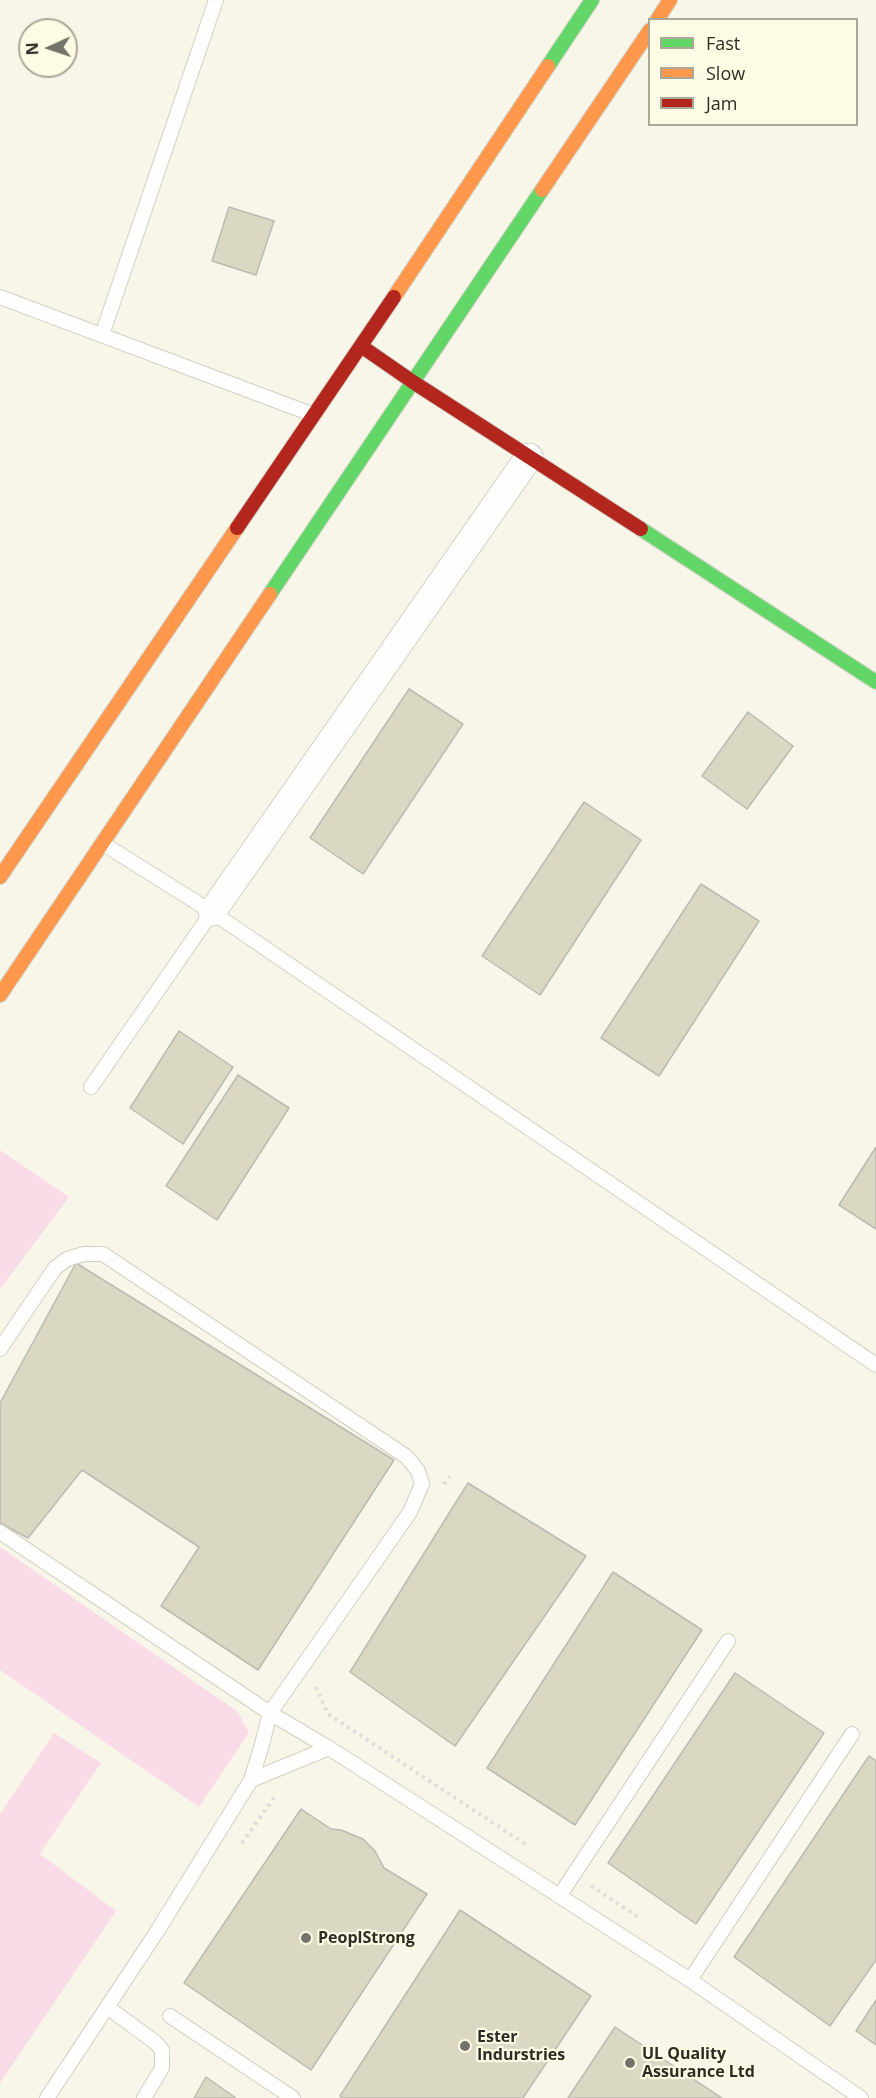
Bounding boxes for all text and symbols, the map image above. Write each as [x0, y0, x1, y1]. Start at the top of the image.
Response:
north arrow [18, 18, 78, 78]
legend [648, 18, 858, 126]
text: Fast [706, 31, 740, 55]
text: N [21, 42, 43, 56]
text: Slow [706, 61, 745, 85]
text: Jam [706, 91, 738, 115]
place label: PeoplStrong [318, 1928, 415, 1948]
marker: PeoplStrong [299, 1931, 313, 1945]
place label: Ester Indurstries [477, 2027, 565, 2065]
marker: Ester Indurstries [458, 2039, 472, 2053]
place label: UL Quality Assurance Ltd [642, 2044, 755, 2082]
marker: UL Quality Assurance Ltd [623, 2056, 637, 2070]

